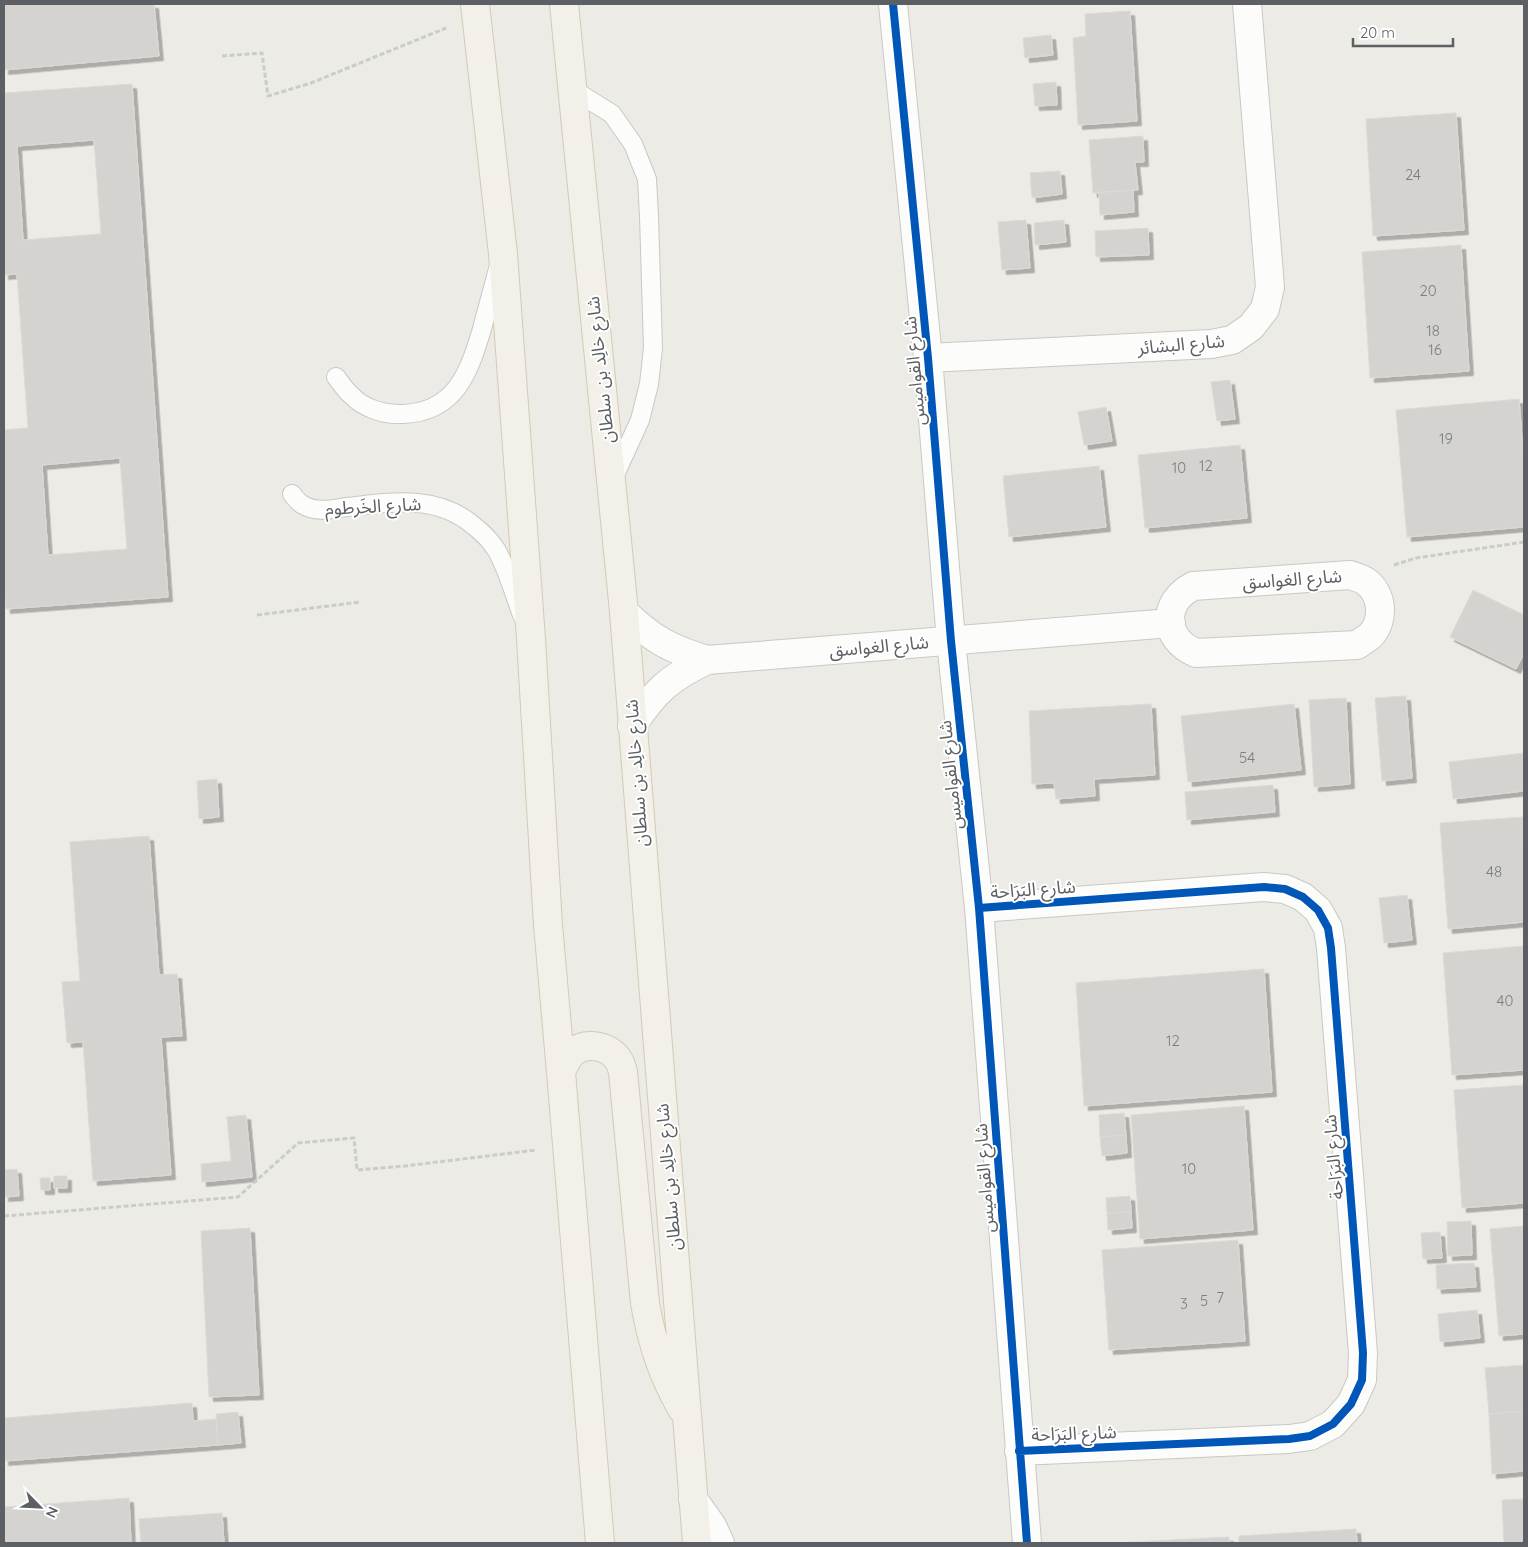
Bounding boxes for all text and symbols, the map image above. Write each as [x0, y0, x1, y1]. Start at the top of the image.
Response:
scale bar [1353, 15, 1453, 47]
text: 20 m [1360, 23, 1395, 42]
house number: 24 [1405, 165, 1421, 184]
house number: 20 [1419, 281, 1437, 300]
street label: شارع خالِد بن سلطان [581, 295, 622, 445]
street label: شارع القواميس [898, 315, 933, 427]
house number: 18 [1426, 321, 1440, 340]
street label: شارع البشائر [1135, 329, 1226, 362]
house number: 16 [1428, 340, 1442, 359]
house number: 19 [1439, 429, 1453, 448]
house number: 12 [1199, 456, 1213, 475]
house number: 10 [1172, 458, 1186, 477]
street label: شارع الخَرطوم [324, 492, 422, 523]
street label: شارع الغواسق [1241, 564, 1343, 597]
street label: شارع الغواسق [828, 630, 930, 665]
street label: شارع خالِد بن سلطان [619, 698, 656, 848]
street label: شارع القواميس [933, 719, 970, 831]
house number: 54 [1239, 748, 1255, 767]
house number: 48 [1486, 862, 1502, 881]
street label: شارع البَرَاحة [990, 875, 1077, 906]
house number: 40 [1497, 991, 1513, 1010]
house number: 12 [1166, 1031, 1180, 1050]
street label: شارع خالِد بن سلطان [650, 1102, 689, 1252]
street label: شارع البَرَاحة [1318, 1113, 1351, 1201]
street label: شارع القواميس [969, 1122, 1002, 1233]
house number: 10 [1182, 1159, 1196, 1178]
house number: 7 [1216, 1288, 1224, 1307]
house number: 5 [1200, 1291, 1208, 1310]
house number: 3 [1180, 1294, 1188, 1313]
street label: شارع البَرَاحة [1031, 1420, 1117, 1449]
north arrow [15, 1482, 65, 1532]
text: N [42, 1504, 62, 1521]

